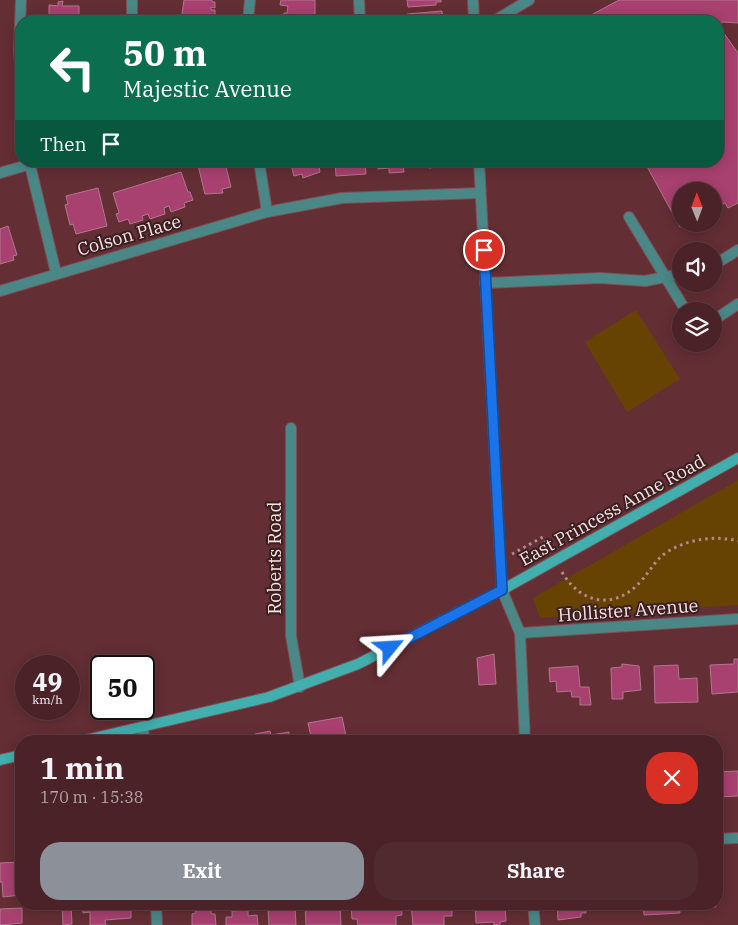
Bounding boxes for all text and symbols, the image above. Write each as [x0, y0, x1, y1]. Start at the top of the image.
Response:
text: 50 m [123, 30, 207, 76]
icon: left [40, 35, 105, 100]
text: Majestic Avenue [123, 74, 292, 103]
icon: arrive [97, 130, 125, 158]
text: Then [40, 132, 87, 156]
north arrow [672, 182, 722, 232]
map controls [672, 182, 722, 352]
street label: Colson Place [74, 209, 184, 261]
pin [463, 229, 505, 271]
icon: arrive [470, 236, 498, 264]
button: sound [672, 242, 722, 292]
button: layers [672, 302, 722, 352]
street label: East Princess Anne Road [515, 449, 709, 571]
street label: Roberts Road [263, 501, 286, 614]
street label: Hollister Avenue [557, 594, 699, 626]
position arrow [363, 621, 415, 673]
speed limit sign: 50 [90, 655, 155, 720]
text: 49 [32, 665, 63, 698]
text: km/h [32, 692, 63, 707]
text: 1 min [40, 748, 124, 787]
button: close [646, 752, 698, 804]
text: 170 m · 15:38 [40, 787, 143, 807]
button: Exit [40, 842, 364, 900]
button: Share [374, 842, 698, 900]

